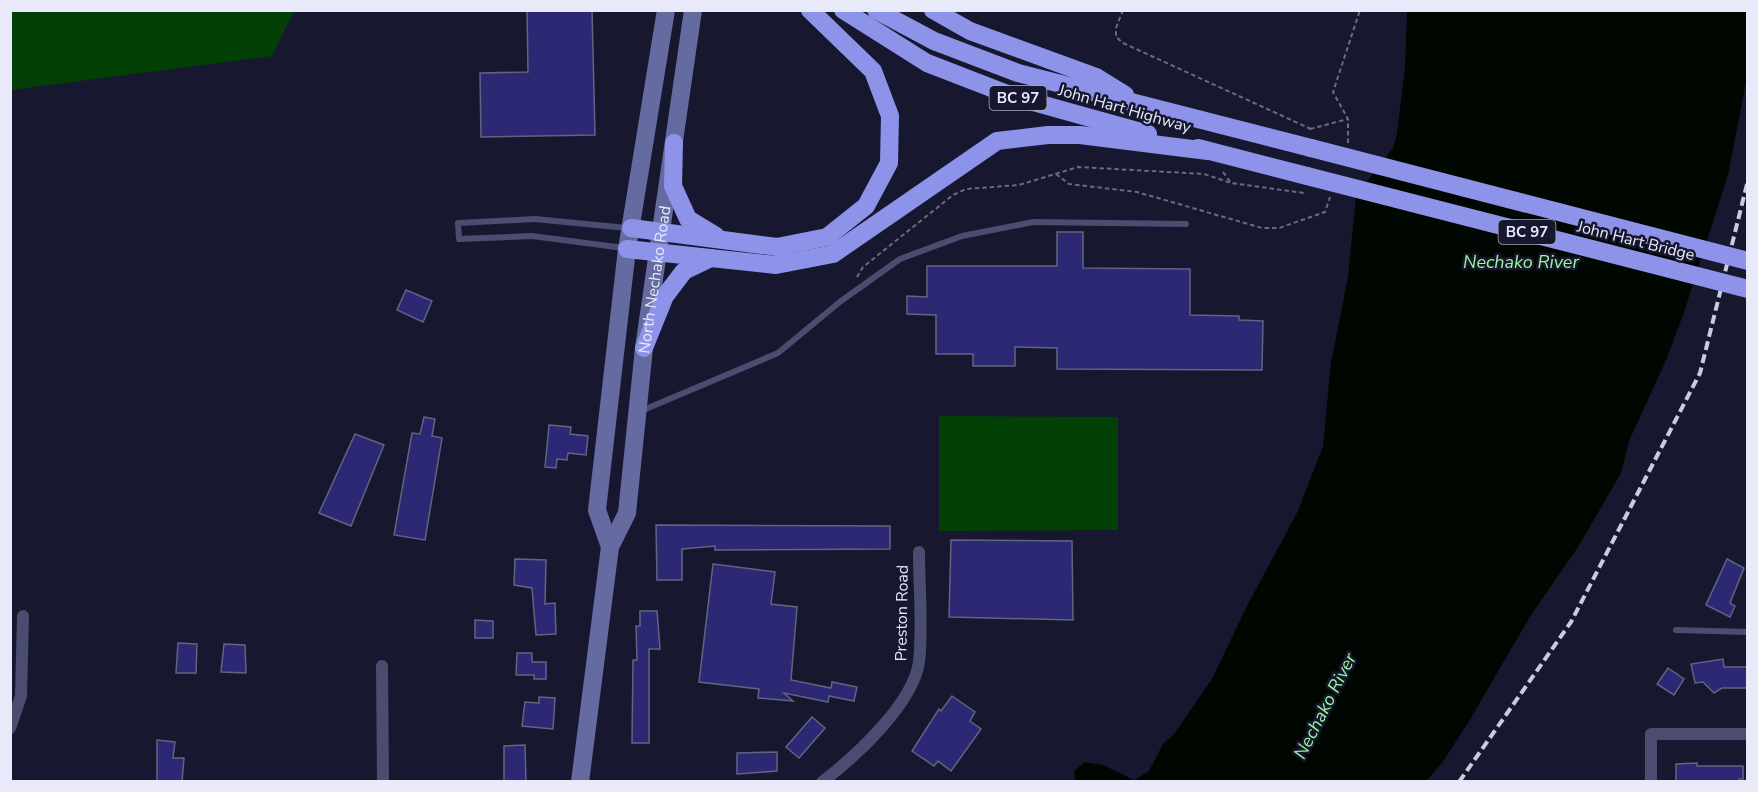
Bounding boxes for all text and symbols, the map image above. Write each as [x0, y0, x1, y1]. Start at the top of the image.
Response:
street label: John Hart Highway [1055, 79, 1194, 139]
road number: BC 97 [990, 86, 1046, 110]
street label: North Nechako Road [633, 204, 677, 355]
street label: John Hart Bridge [1574, 215, 1697, 266]
road number: BC 97 [1498, 220, 1556, 244]
water label: Nechako River [1463, 250, 1579, 274]
street label: Preston Road [890, 565, 914, 661]
water label: Nechako River [1288, 648, 1362, 763]

